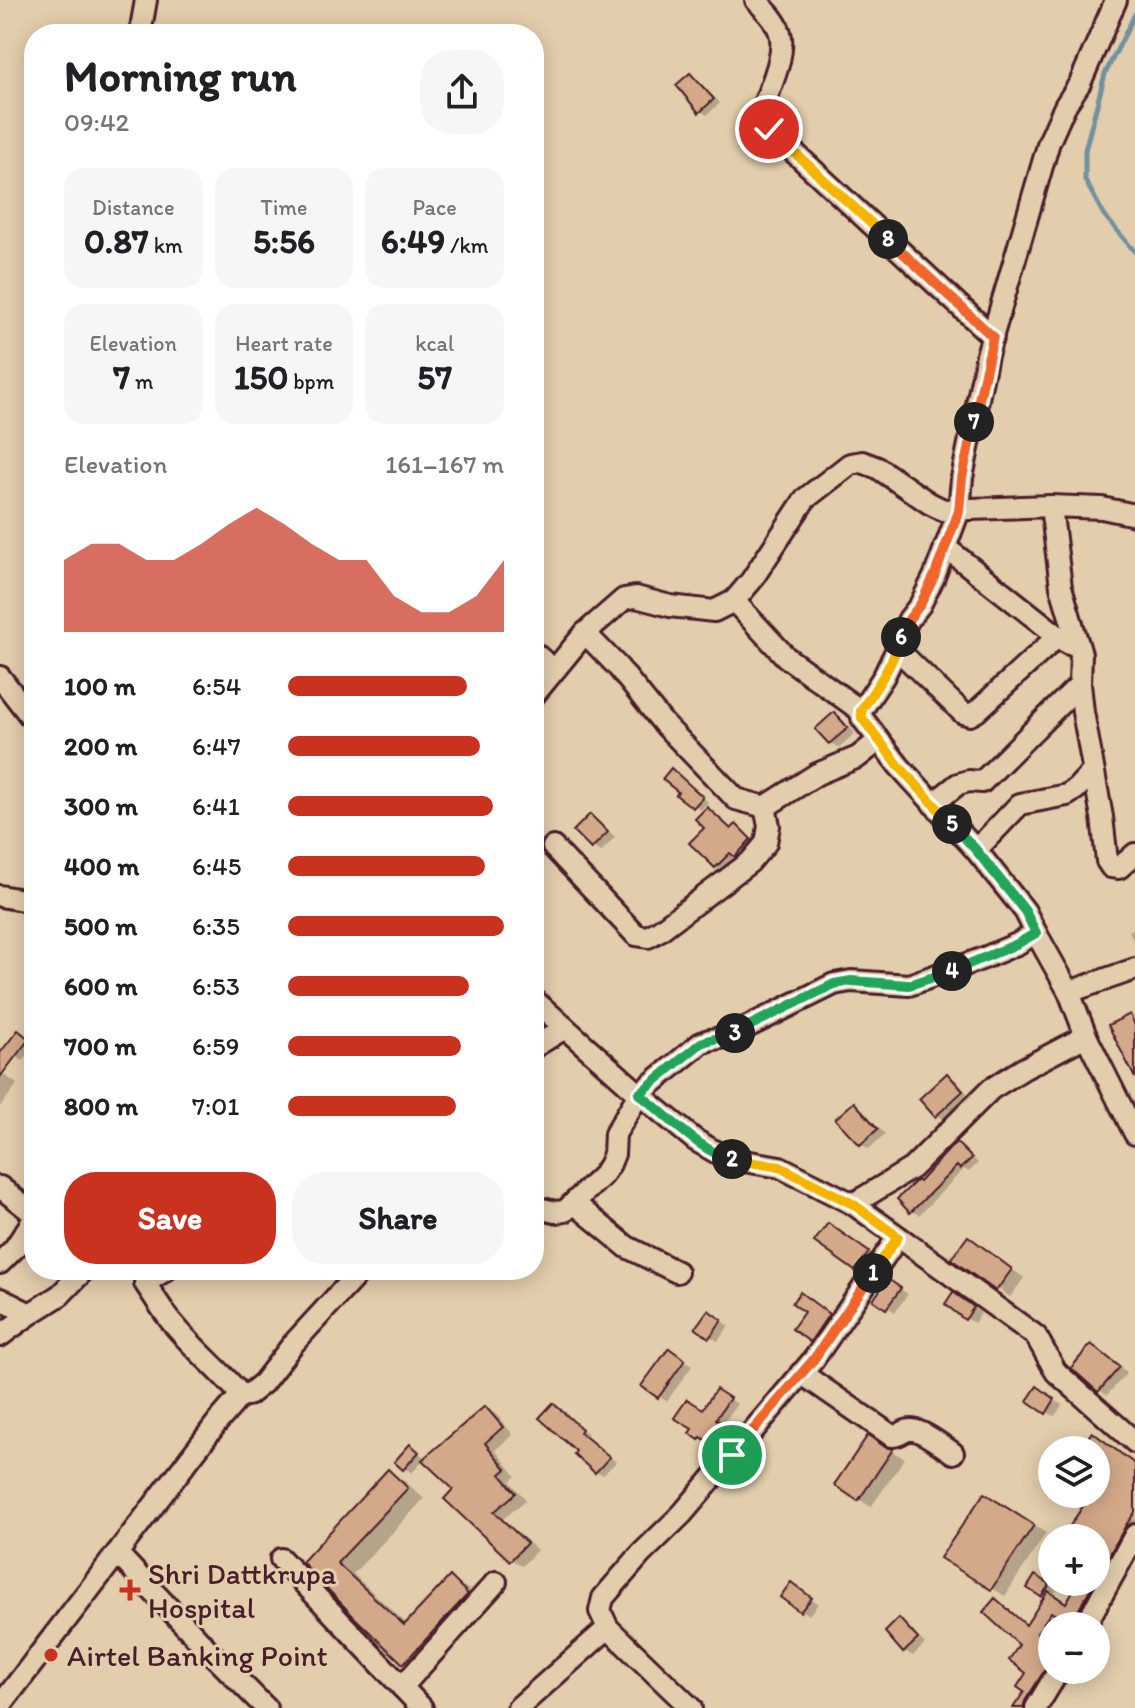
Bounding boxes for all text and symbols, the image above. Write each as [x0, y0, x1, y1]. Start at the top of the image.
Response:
text: Morning run [64, 49, 297, 102]
button: share [420, 50, 504, 134]
pin [735, 95, 803, 163]
text: 09:42 [64, 106, 129, 138]
icon: check [747, 107, 791, 151]
text: Distance [92, 194, 175, 221]
text: Time [261, 194, 307, 221]
text: Pace [413, 194, 457, 221]
pin: 8 [868, 219, 908, 259]
text: 0.87 [84, 221, 149, 262]
text: 5:56 [253, 221, 315, 262]
text: 6:49 [381, 221, 445, 262]
text: 8 [882, 225, 894, 252]
text: km [149, 232, 183, 259]
text: /km [445, 232, 489, 259]
text: Elevation [90, 330, 177, 357]
text: Heart rate [235, 330, 333, 357]
text: kcal [415, 330, 454, 357]
text: 7 [113, 357, 130, 398]
text: 150 [234, 357, 288, 398]
text: 57 [417, 357, 452, 398]
text: m [130, 368, 153, 395]
text: bpm [288, 368, 334, 395]
pin: 7 [954, 402, 994, 442]
text: 7 [969, 408, 979, 435]
text: Elevation [64, 448, 167, 480]
text: 161–167 m [385, 448, 504, 480]
pin: 6 [881, 617, 921, 657]
text: 6 [895, 623, 907, 650]
text: 100 m [64, 670, 136, 702]
text: 6:54 [192, 670, 241, 702]
text: 200 m [64, 730, 137, 762]
text: 6:47 [192, 730, 241, 762]
text: 300 m [64, 790, 138, 822]
text: 6:41 [192, 790, 240, 822]
pin: 5 [932, 804, 972, 844]
text: 5 [946, 810, 958, 837]
text: 400 m [64, 850, 139, 882]
text: 6:45 [192, 850, 241, 882]
text: 500 m [64, 910, 137, 942]
text: 6:35 [192, 910, 240, 942]
pin: 4 [932, 951, 972, 991]
text: 4 [945, 957, 959, 984]
text: 600 m [64, 970, 138, 1002]
text: 6:53 [192, 970, 240, 1002]
pin: 3 [715, 1013, 755, 1053]
text: 3 [729, 1019, 741, 1046]
text: 700 m [64, 1030, 137, 1062]
text: 6:59 [192, 1030, 239, 1062]
text: 800 m [64, 1090, 138, 1122]
text: 7:01 [192, 1090, 239, 1122]
pin: 2 [712, 1139, 752, 1179]
text: 2 [726, 1145, 738, 1172]
button: Save [64, 1172, 276, 1264]
button: Share [292, 1172, 504, 1264]
pin: 1 [853, 1253, 893, 1293]
text: 1 [868, 1259, 878, 1286]
pin [698, 1421, 766, 1489]
icon: arrive [710, 1433, 754, 1477]
map controls [1038, 1436, 1110, 1684]
button: layers [1038, 1436, 1110, 1508]
button: + [1038, 1524, 1110, 1596]
place label: Shri Dattkrupa Hospital [148, 1555, 337, 1626]
marker: Shri Dattkrupa Hospital [119, 1579, 141, 1601]
button: − [1038, 1612, 1110, 1684]
place label: Airtel Banking Point [67, 1637, 328, 1674]
marker: Airtel Banking Point [42, 1646, 60, 1664]

